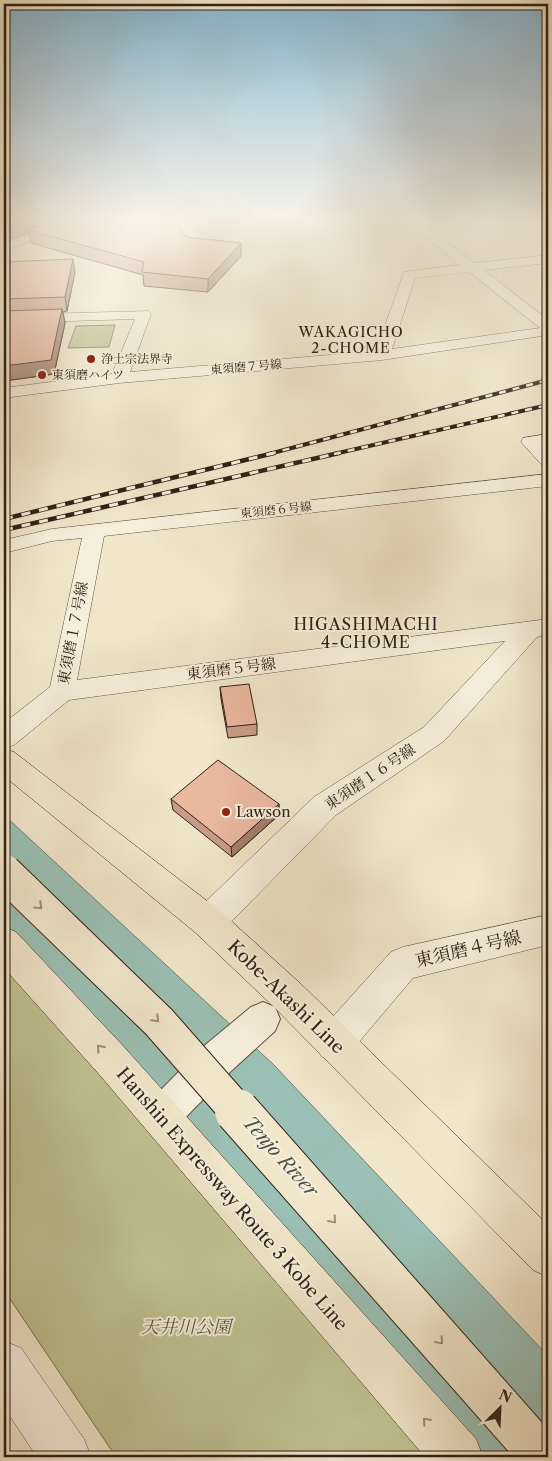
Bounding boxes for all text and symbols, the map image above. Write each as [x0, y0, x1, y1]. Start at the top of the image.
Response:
district label: WAKAGICHO 2-CHOME [297, 323, 404, 357]
place label: 浄土宗法界寺 [101, 351, 173, 366]
marker: 浄土宗法界寺 [85, 353, 97, 365]
street label: 東須磨７号線 [209, 356, 282, 377]
place label: 東須磨ハイツ [52, 367, 124, 382]
marker: 東須磨ハイツ [36, 369, 48, 381]
street label: 東須磨６号線 [239, 498, 313, 521]
street label: 東須磨１７号線 [53, 580, 92, 686]
district label: HIGASHIMACHI 4-CHOME [294, 614, 438, 652]
street label: 東須磨５号線 [185, 654, 277, 683]
street label: 東須磨１６号線 [321, 739, 419, 814]
place label: Lawson [236, 802, 291, 821]
marker: Lawson [220, 806, 232, 818]
one-way arrow [34, 900, 43, 909]
street label: 東須磨４号線 [413, 926, 523, 972]
street label: Kobe-Akashi Line [223, 936, 349, 1058]
one-way arrow [150, 1013, 159, 1022]
one-way arrow [97, 1045, 106, 1054]
street label: Hanshin Expressway Route 3 Kobe Line [112, 1063, 352, 1335]
water label: Tenjo River [238, 1111, 324, 1202]
one-way arrow [327, 1214, 336, 1223]
park label: 天井川公園 [141, 1316, 234, 1338]
one-way arrow [434, 1336, 443, 1345]
north arrow [474, 1384, 524, 1434]
text: N [496, 1385, 515, 1407]
one-way arrow [423, 1417, 432, 1426]

